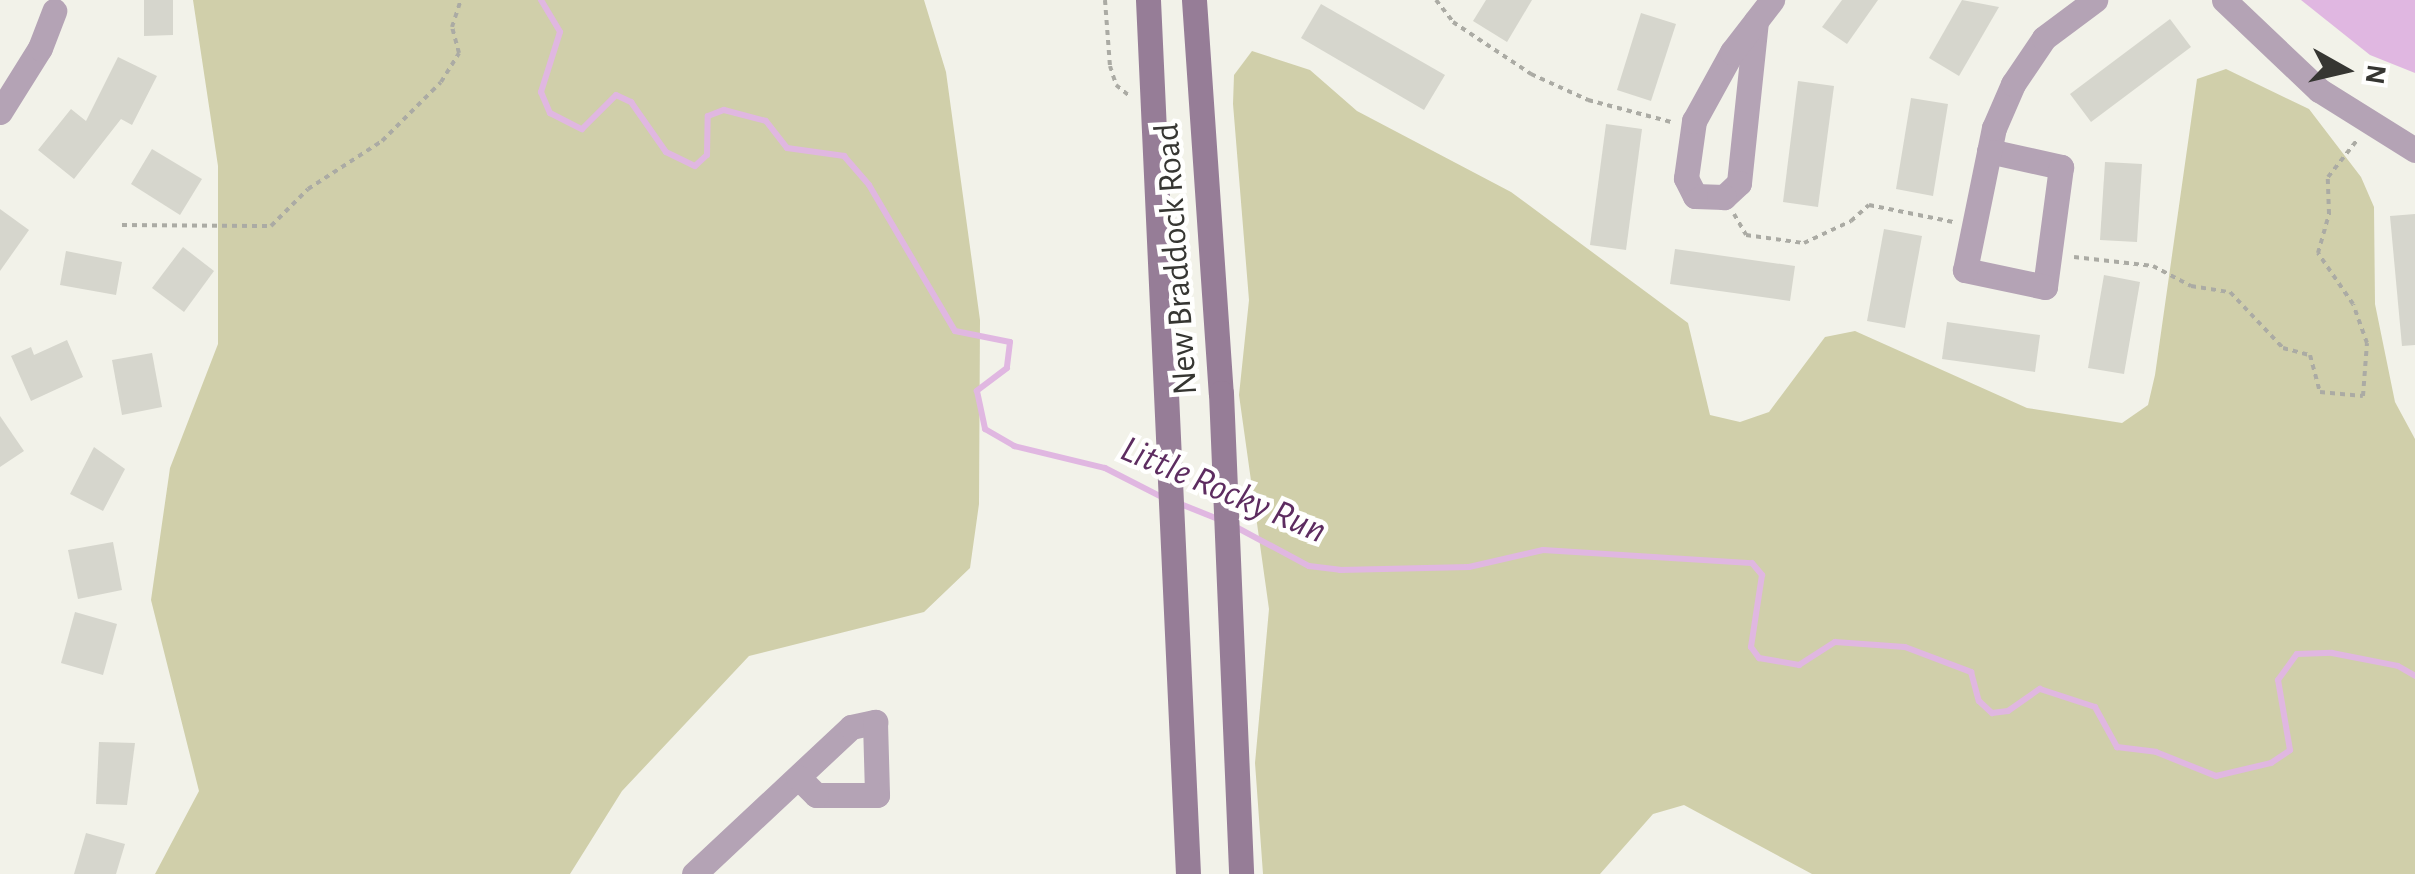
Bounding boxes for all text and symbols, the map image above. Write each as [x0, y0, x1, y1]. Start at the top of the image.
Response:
north arrow [2295, 20, 2395, 120]
text: N [2359, 63, 2390, 86]
street label: New Braddock Road [1147, 122, 1207, 396]
water label: Little Rocky Run [1113, 427, 1333, 555]

